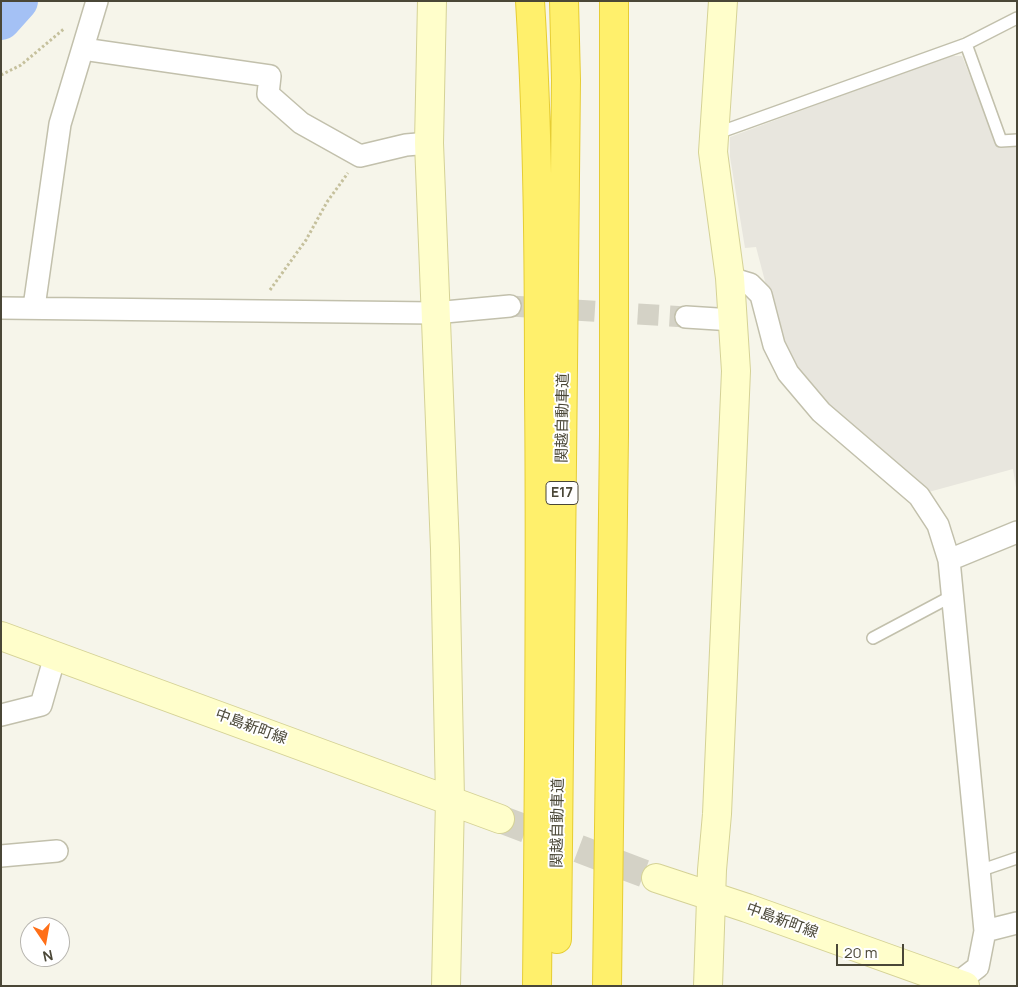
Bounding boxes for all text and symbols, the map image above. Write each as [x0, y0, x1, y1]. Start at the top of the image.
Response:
street label: 関越自動車道 [553, 373, 573, 463]
road number: E17 [546, 482, 578, 504]
street label: 中島新町線 [213, 706, 289, 748]
street label: 関越自動車道 [548, 778, 568, 868]
street label: 中島新町線 [744, 900, 820, 942]
north arrow [20, 917, 70, 967]
scale bar [838, 934, 906, 966]
text: 20 m [844, 942, 877, 963]
text: N [41, 946, 55, 967]

